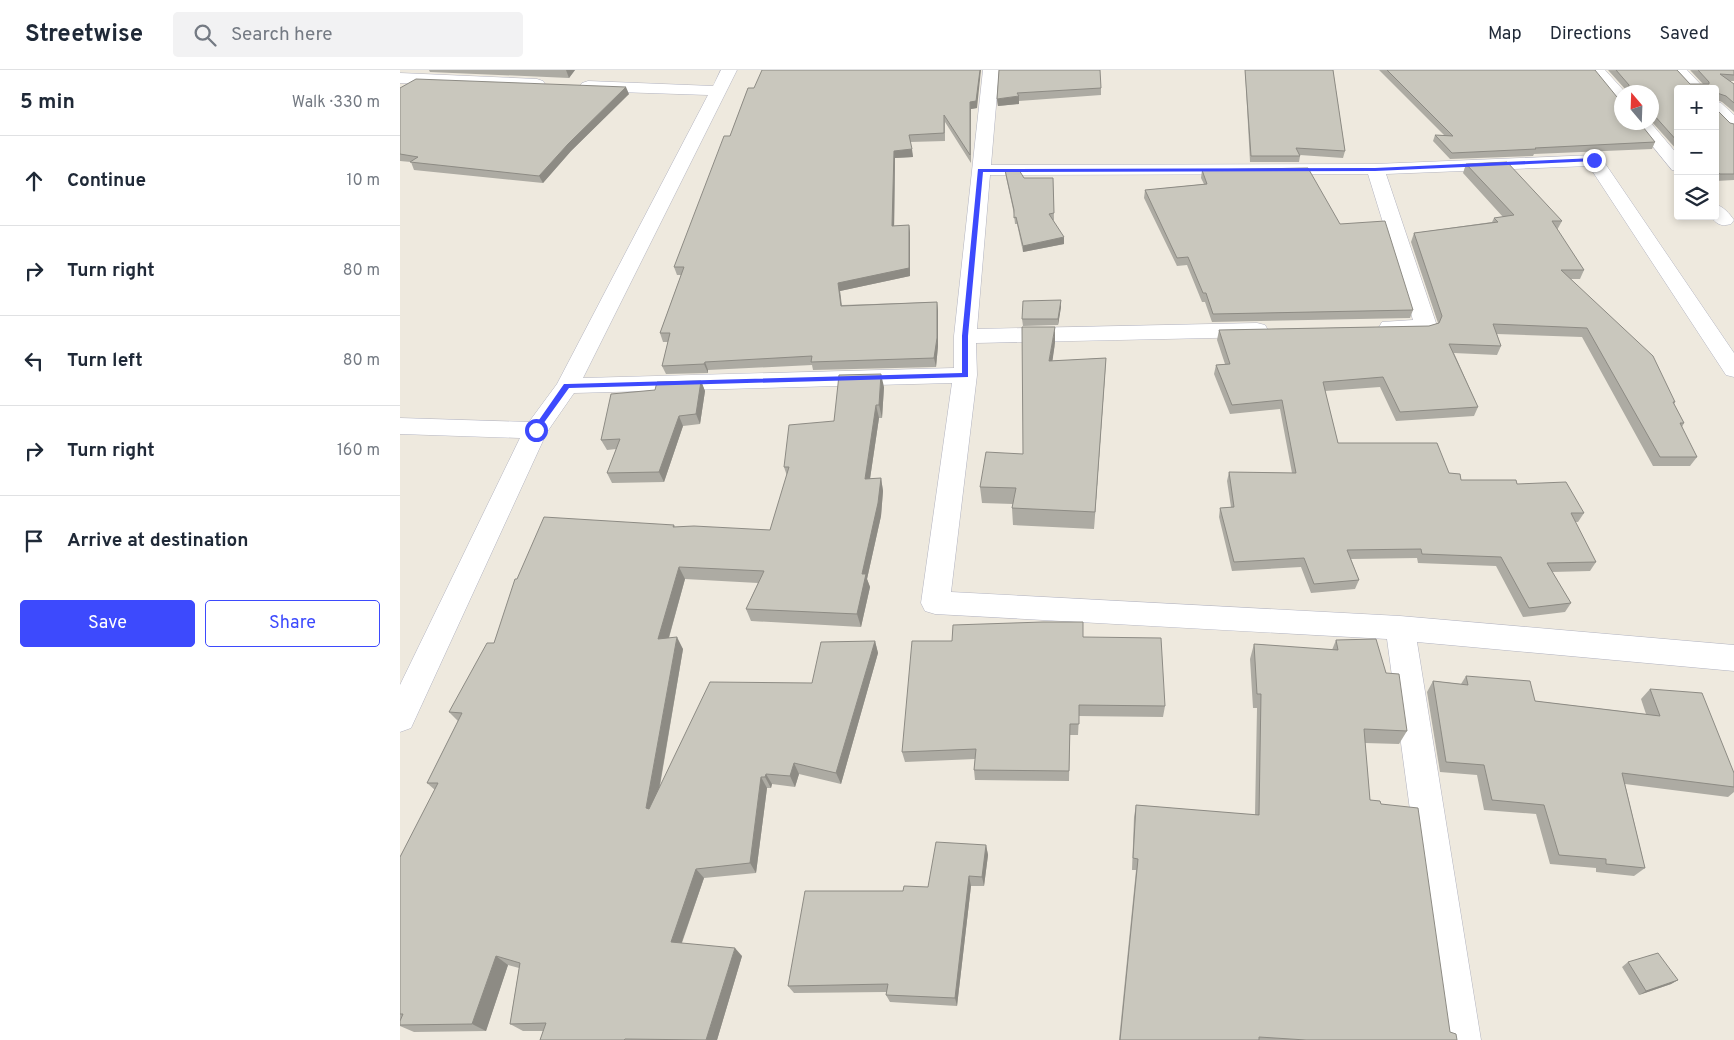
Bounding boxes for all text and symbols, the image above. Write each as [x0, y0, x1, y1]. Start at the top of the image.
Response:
search box [173, 12, 523, 57]
text: Streetwise [25, 20, 143, 50]
icon: search [191, 21, 219, 49]
text: Search here [231, 23, 333, 47]
text: Map [1488, 23, 1522, 46]
text: Directions [1550, 23, 1632, 46]
text: Saved [1660, 23, 1709, 46]
north arrow [1614, 85, 1659, 130]
map controls [1674, 85, 1719, 220]
button: + [1674, 85, 1719, 130]
text: 5 min [20, 89, 75, 116]
text: Walk · 330 m [292, 93, 380, 113]
button: − [1674, 130, 1719, 175]
route end [1583, 149, 1606, 172]
icon: ahead [20, 167, 48, 195]
text: Continue [67, 169, 146, 193]
text: 10 m [346, 171, 380, 191]
button: layers [1674, 175, 1719, 220]
icon: right [20, 257, 48, 285]
text: Turn right [67, 259, 155, 283]
text: 80 m [343, 261, 380, 281]
icon: left [20, 347, 48, 375]
text: Turn left [67, 349, 143, 373]
text: 80 m [343, 351, 380, 371]
route start [525, 419, 548, 442]
icon: right [20, 437, 48, 465]
text: Turn right [67, 439, 155, 463]
text: 160 m [337, 441, 380, 461]
icon: arrive [20, 527, 48, 555]
text: Arrive at destination [67, 529, 248, 553]
button: Save [20, 600, 195, 647]
button: Share [205, 600, 380, 647]

